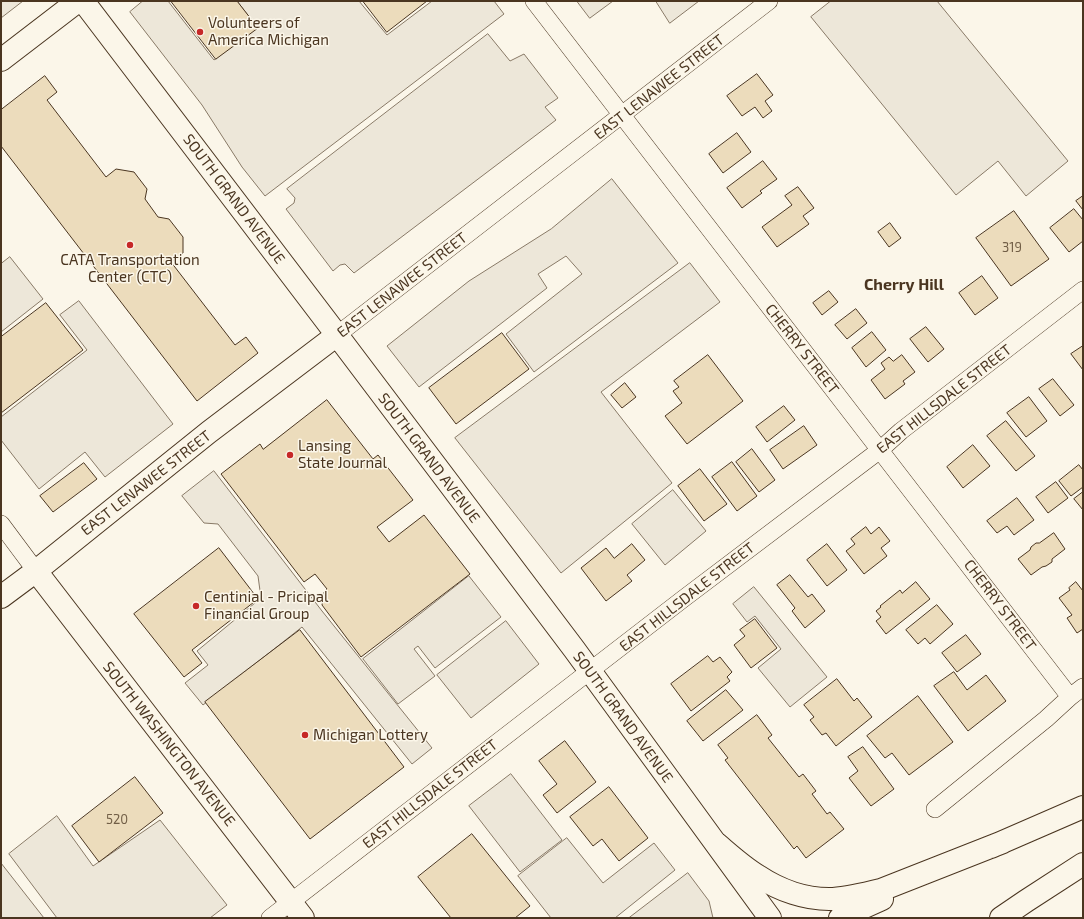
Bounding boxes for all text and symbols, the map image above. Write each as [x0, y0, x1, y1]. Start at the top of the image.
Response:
place label: Volunteers of America Michigan [208, 14, 329, 49]
marker: Volunteers of America Michigan [195, 27, 205, 37]
street label: EAST LENAWEE STREET [590, 31, 728, 143]
street label: SOUTH GRAND AVENUE [179, 131, 289, 267]
street label: EAST LENAWEE STREET [333, 229, 471, 341]
marker: CATA Transportation Center (CTC) [125, 240, 135, 250]
house number: 319 [1002, 240, 1022, 256]
place label: CATA Transportation Center (CTC) [60, 251, 200, 286]
district label: Cherry Hill [864, 275, 944, 295]
street label: CHERRY STREET [761, 300, 843, 398]
street label: EAST HILLSDALE STREET [873, 341, 1015, 457]
street label: SOUTH GRAND AVENUE [374, 390, 484, 526]
street label: EAST LENAWEE STREET [77, 427, 215, 539]
place label: Lansing State Journal [298, 437, 387, 472]
marker: Lansing State Journal [285, 450, 295, 460]
street label: EAST HILLSDALE STREET [616, 539, 758, 655]
street label: CHERRY STREET [960, 556, 1040, 654]
place label: Centinial - Pricipal Financial Group [204, 588, 328, 623]
marker: Centinial - Pricipal Financial Group [191, 601, 201, 611]
street label: SOUTH GRAND AVENUE [569, 648, 677, 786]
street label: SOUTH WASHINGTON AVENUE [99, 658, 239, 830]
place label: Michigan Lottery [313, 726, 428, 744]
marker: Michigan Lottery [300, 730, 310, 740]
street label: EAST HILLSDALE STREET [359, 736, 501, 852]
house number: 520 [106, 812, 128, 828]

